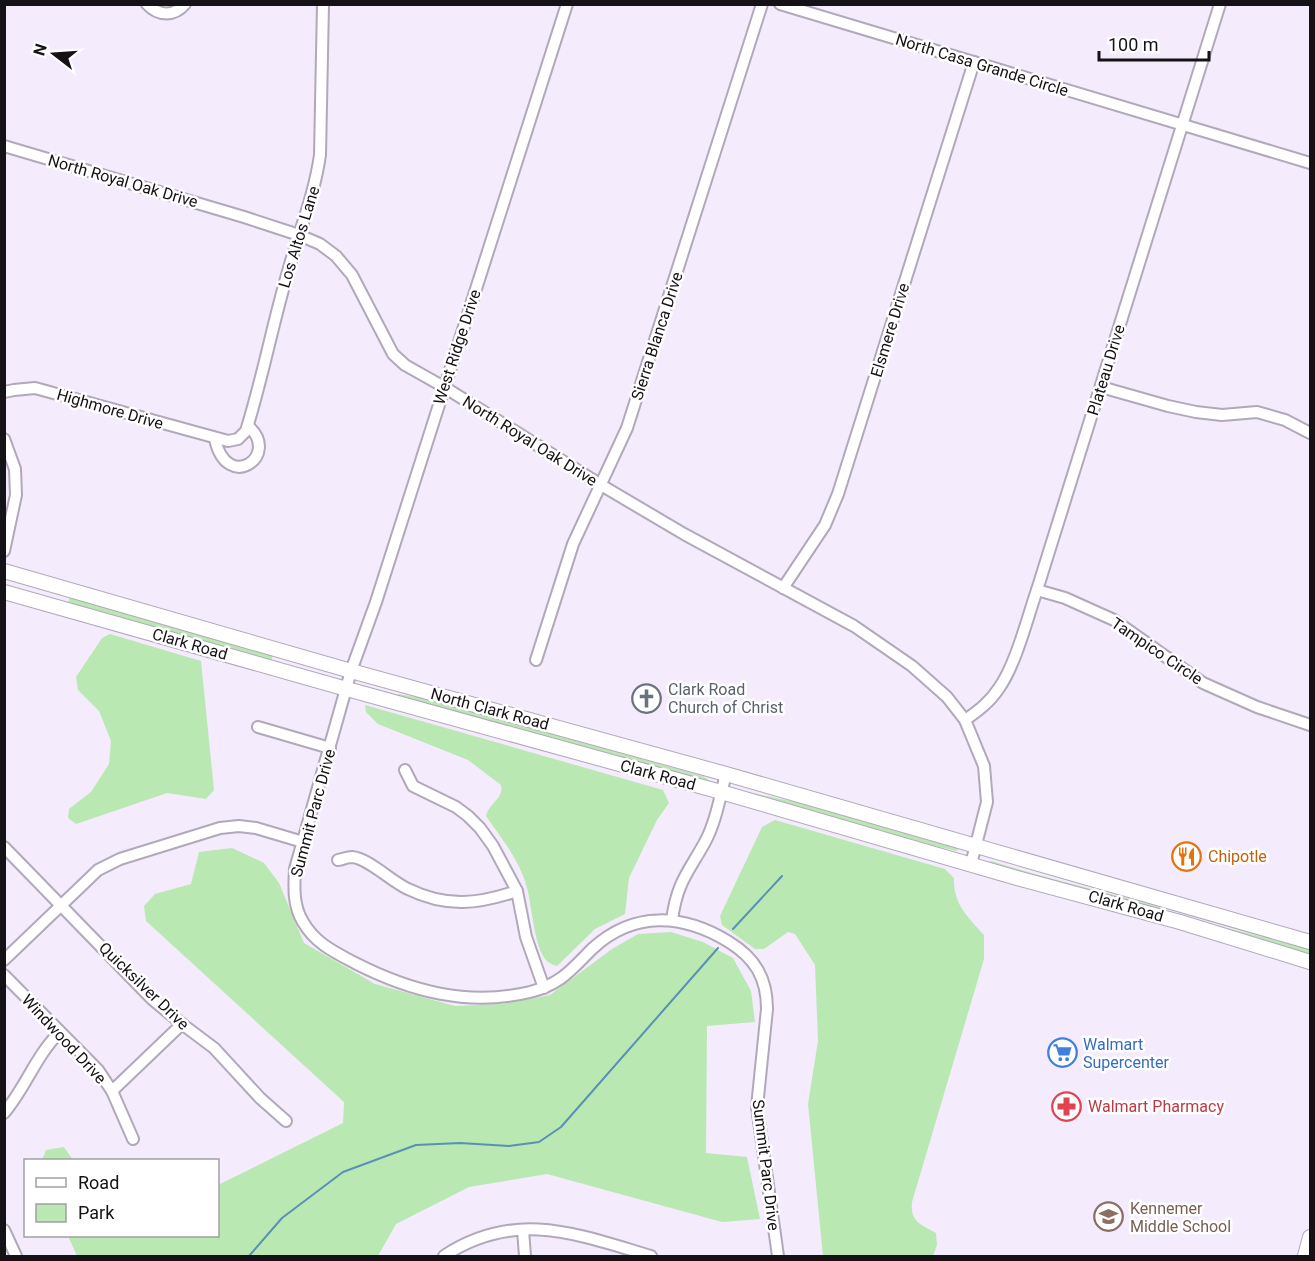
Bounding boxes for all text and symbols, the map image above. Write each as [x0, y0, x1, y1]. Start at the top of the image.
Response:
north arrow [24, 24, 84, 84]
scale bar [1099, 24, 1208, 62]
street label: North Casa Grande Circle [893, 30, 1071, 100]
text: 100 m [1108, 34, 1159, 55]
text: N [29, 42, 51, 58]
street label: North Royal Oak Drive [46, 151, 200, 211]
street label: Los Altos Lane [275, 184, 323, 290]
street label: Sierra Blanca Drive [627, 270, 687, 402]
street label: Elsmere Drive [867, 281, 913, 379]
street label: West Ridge Drive [429, 287, 485, 407]
street label: Plateau Drive [1083, 322, 1129, 418]
street label: Highmore Drive [55, 385, 165, 433]
street label: North Royal Oak Drive [459, 392, 601, 490]
street label: Tampico Circle [1108, 613, 1206, 689]
street label: Clark Road [150, 624, 230, 664]
place label: Clark Road Church of Christ [668, 680, 783, 717]
church icon: Clark Road Church of Christ [631, 682, 663, 714]
street label: North Clark Road [429, 684, 551, 734]
street label: Summit Parc Drive [287, 747, 339, 879]
street label: Clark Road [618, 756, 698, 794]
restaurant icon: Chipotle [1171, 840, 1203, 872]
place label: Chipotle [1208, 847, 1267, 866]
street label: Clark Road [1086, 886, 1166, 926]
street label: Quicksilver Drive [95, 938, 193, 1034]
street label: Windwood Drive [18, 990, 110, 1088]
place label: Walmart Supercenter [1083, 1035, 1169, 1072]
supermarket icon: Walmart Supercenter [1046, 1037, 1078, 1069]
pharmacy icon: Walmart Pharmacy [1051, 1090, 1083, 1122]
place label: Walmart Pharmacy [1088, 1097, 1224, 1116]
street label: Summit Parc Drive [749, 1098, 783, 1232]
legend [24, 1159, 219, 1237]
text: Road [78, 1172, 119, 1193]
place label: Kennemer Middle School [1130, 1199, 1231, 1236]
school or university icon: Kennemer Middle School [1093, 1201, 1125, 1233]
text: Park [78, 1202, 115, 1223]

